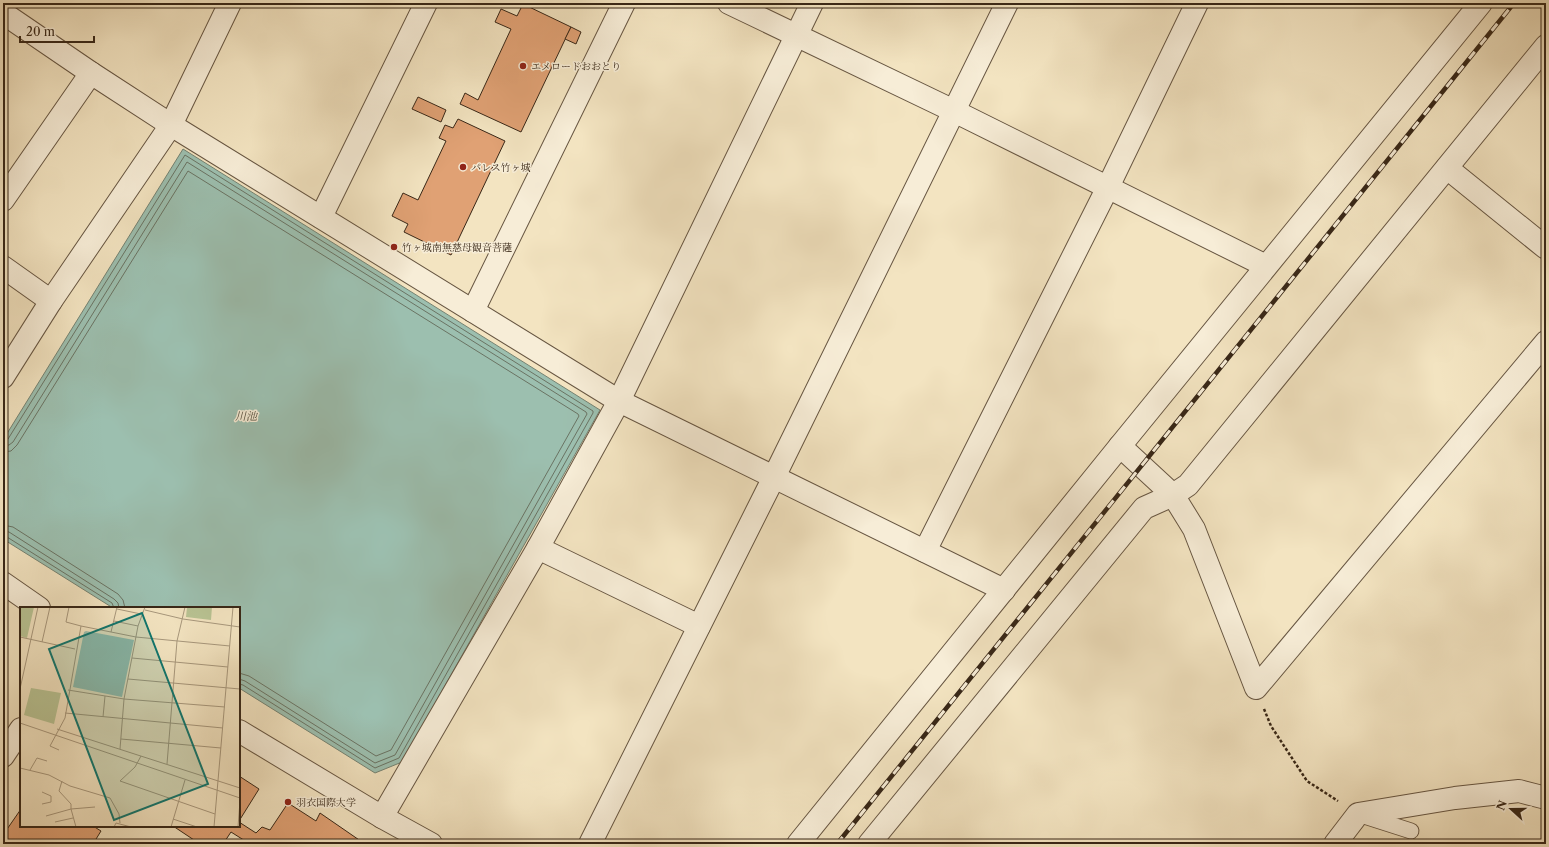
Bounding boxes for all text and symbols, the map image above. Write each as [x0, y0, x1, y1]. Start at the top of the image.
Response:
scale bar [20, 18, 94, 44]
text: 20 m [26, 24, 55, 39]
place label: エメロードおおとり [531, 60, 621, 73]
marker: エメロードおおとり [518, 61, 528, 71]
place label: パレス竹ヶ城 [471, 161, 531, 174]
marker: パレス竹ヶ城 [458, 162, 468, 172]
place label: 竹ヶ城南無慈母観音菩薩 [402, 241, 512, 254]
marker: 竹ヶ城南無慈母観音菩薩 [389, 242, 399, 252]
water label: 川池 [235, 409, 259, 423]
inset map [20, 607, 240, 827]
north arrow [1491, 789, 1531, 829]
place label: 羽衣国際大学 [296, 796, 356, 809]
marker: 羽衣国際大学 [283, 797, 293, 807]
text: N [1493, 798, 1510, 812]

